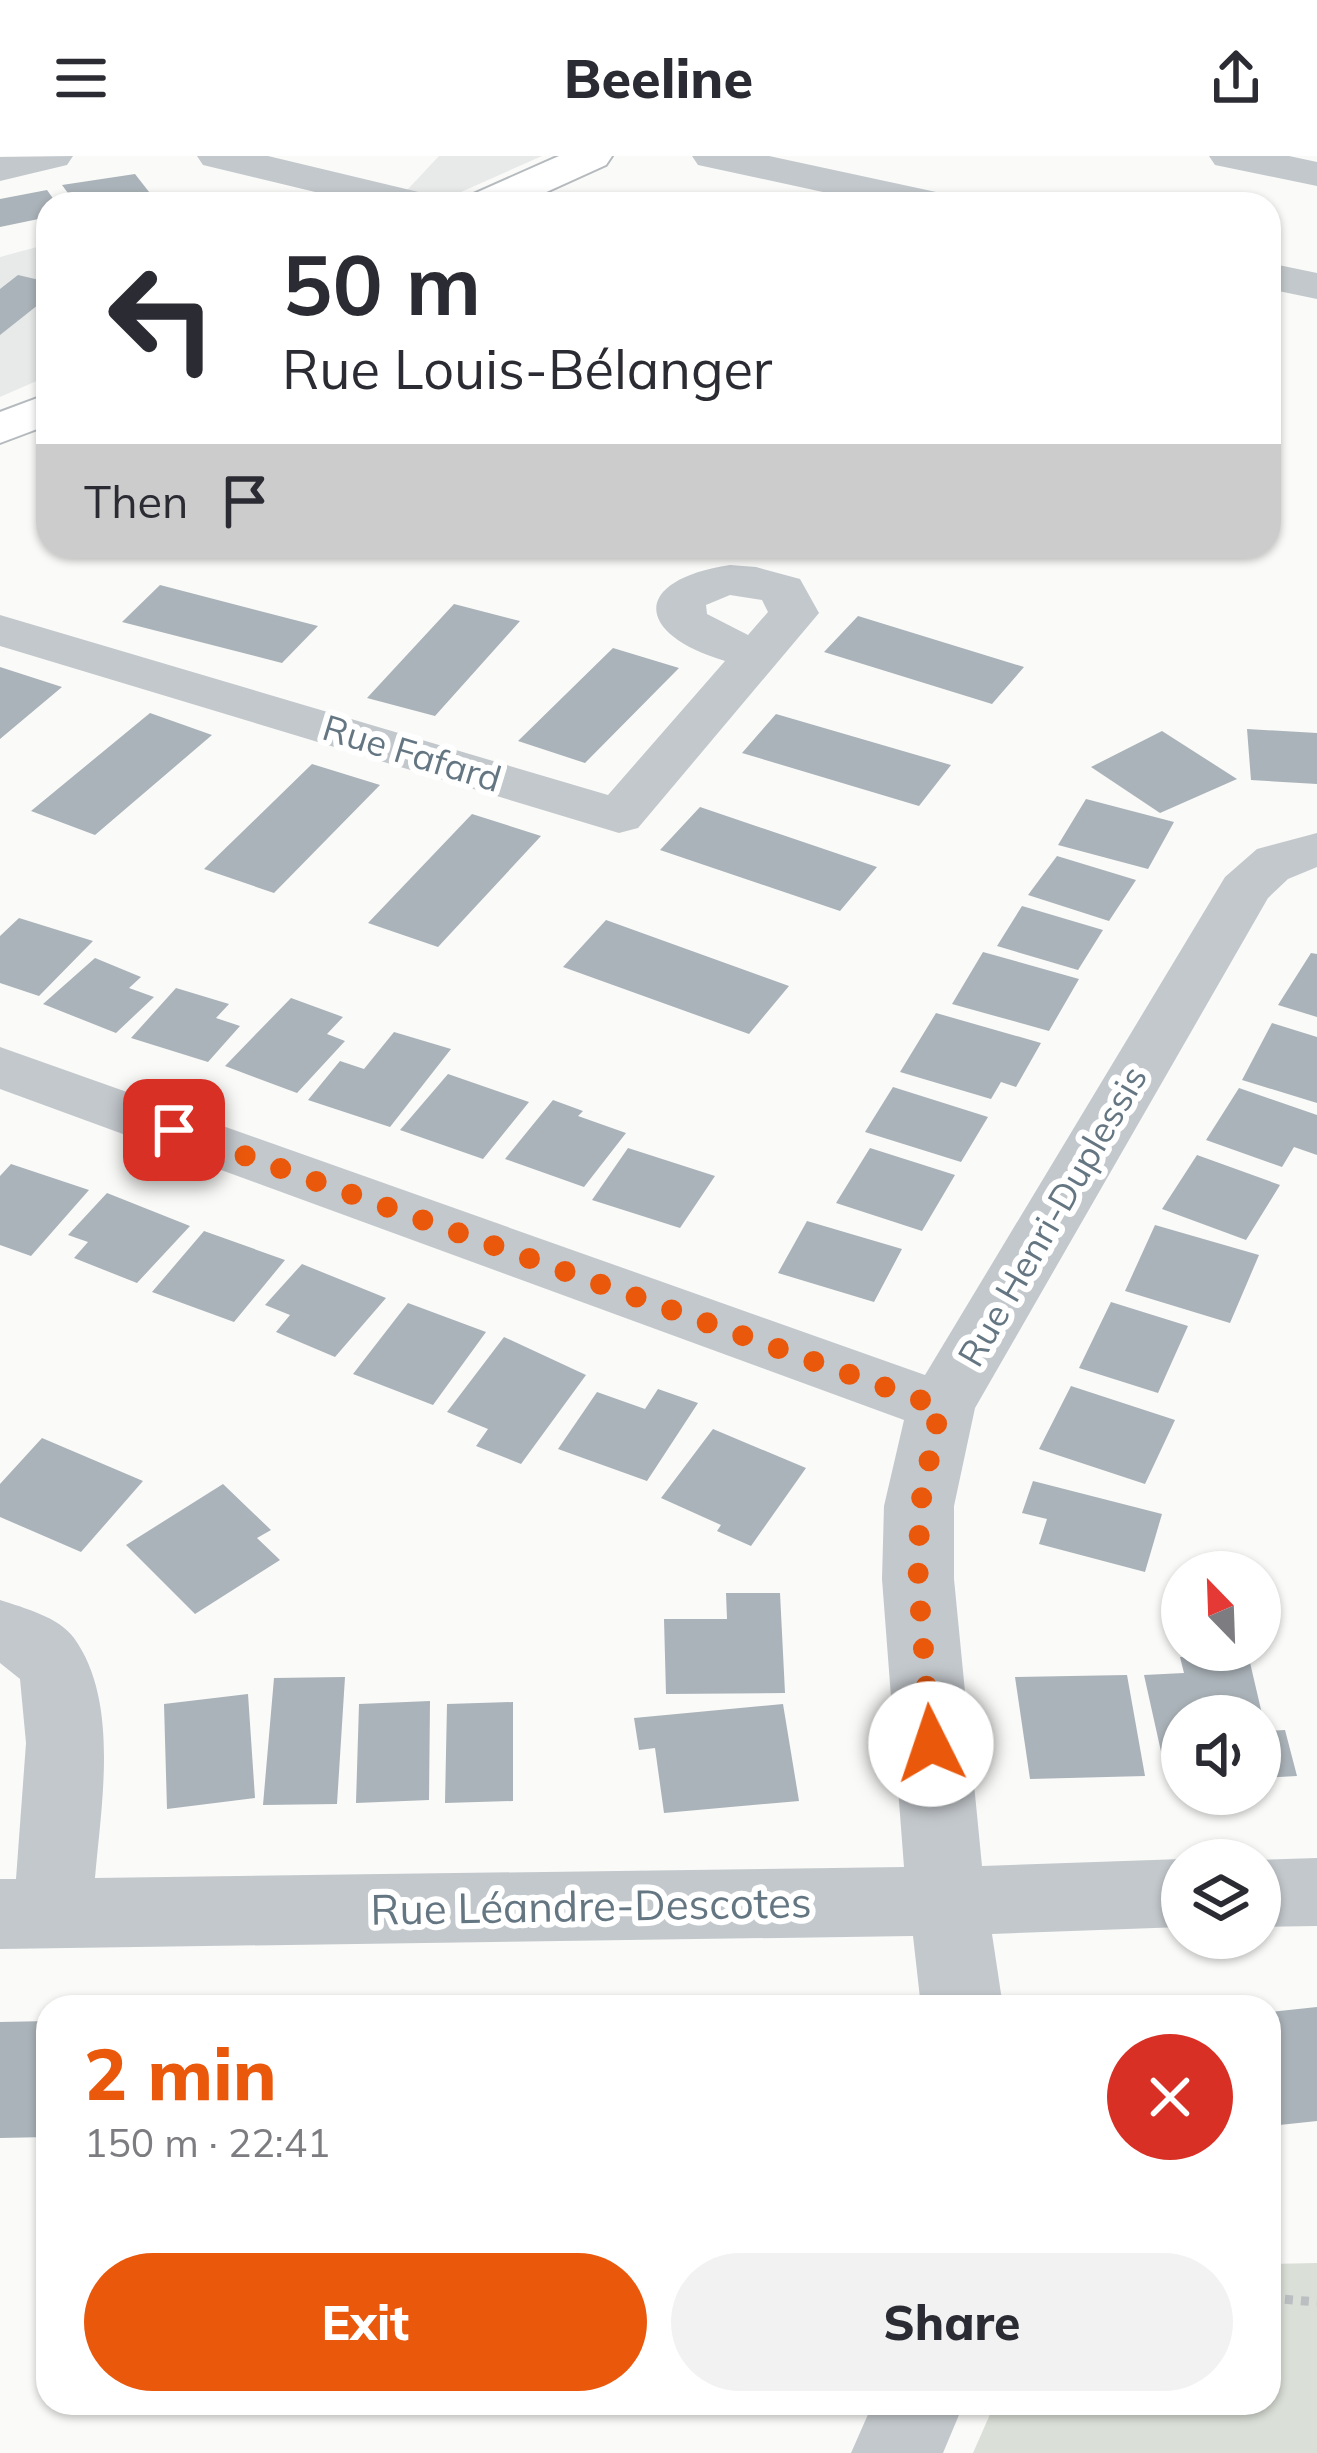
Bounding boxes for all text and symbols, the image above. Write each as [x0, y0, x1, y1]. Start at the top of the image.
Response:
text: Beeline [564, 44, 753, 112]
icon: menu [48, 45, 114, 111]
icon: share [1203, 45, 1269, 111]
text: 50 m [282, 231, 481, 336]
icon: left [84, 240, 240, 396]
text: Rue Louis-Bélanger [282, 335, 772, 403]
icon: arrive [212, 468, 278, 534]
text: Then [84, 473, 188, 529]
street label: Rue Fafard [318, 704, 507, 801]
street label: Rue Henri-Duplessis [947, 1057, 1156, 1374]
pin [123, 1079, 225, 1181]
icon: arrive [141, 1097, 207, 1163]
north arrow [1161, 1551, 1281, 1671]
map controls [1161, 1551, 1281, 1959]
position arrow [868, 1681, 994, 1807]
button: sound [1161, 1695, 1281, 1815]
button: layers [1161, 1839, 1281, 1959]
street label: Rue Léandre-Descotes [370, 1875, 812, 1936]
text: 2 min [84, 2028, 277, 2118]
button: close [1107, 2034, 1233, 2160]
text: 150 m · 22:41 [84, 2118, 330, 2167]
button: Exit [84, 2253, 647, 2391]
button: Share [671, 2253, 1233, 2391]

